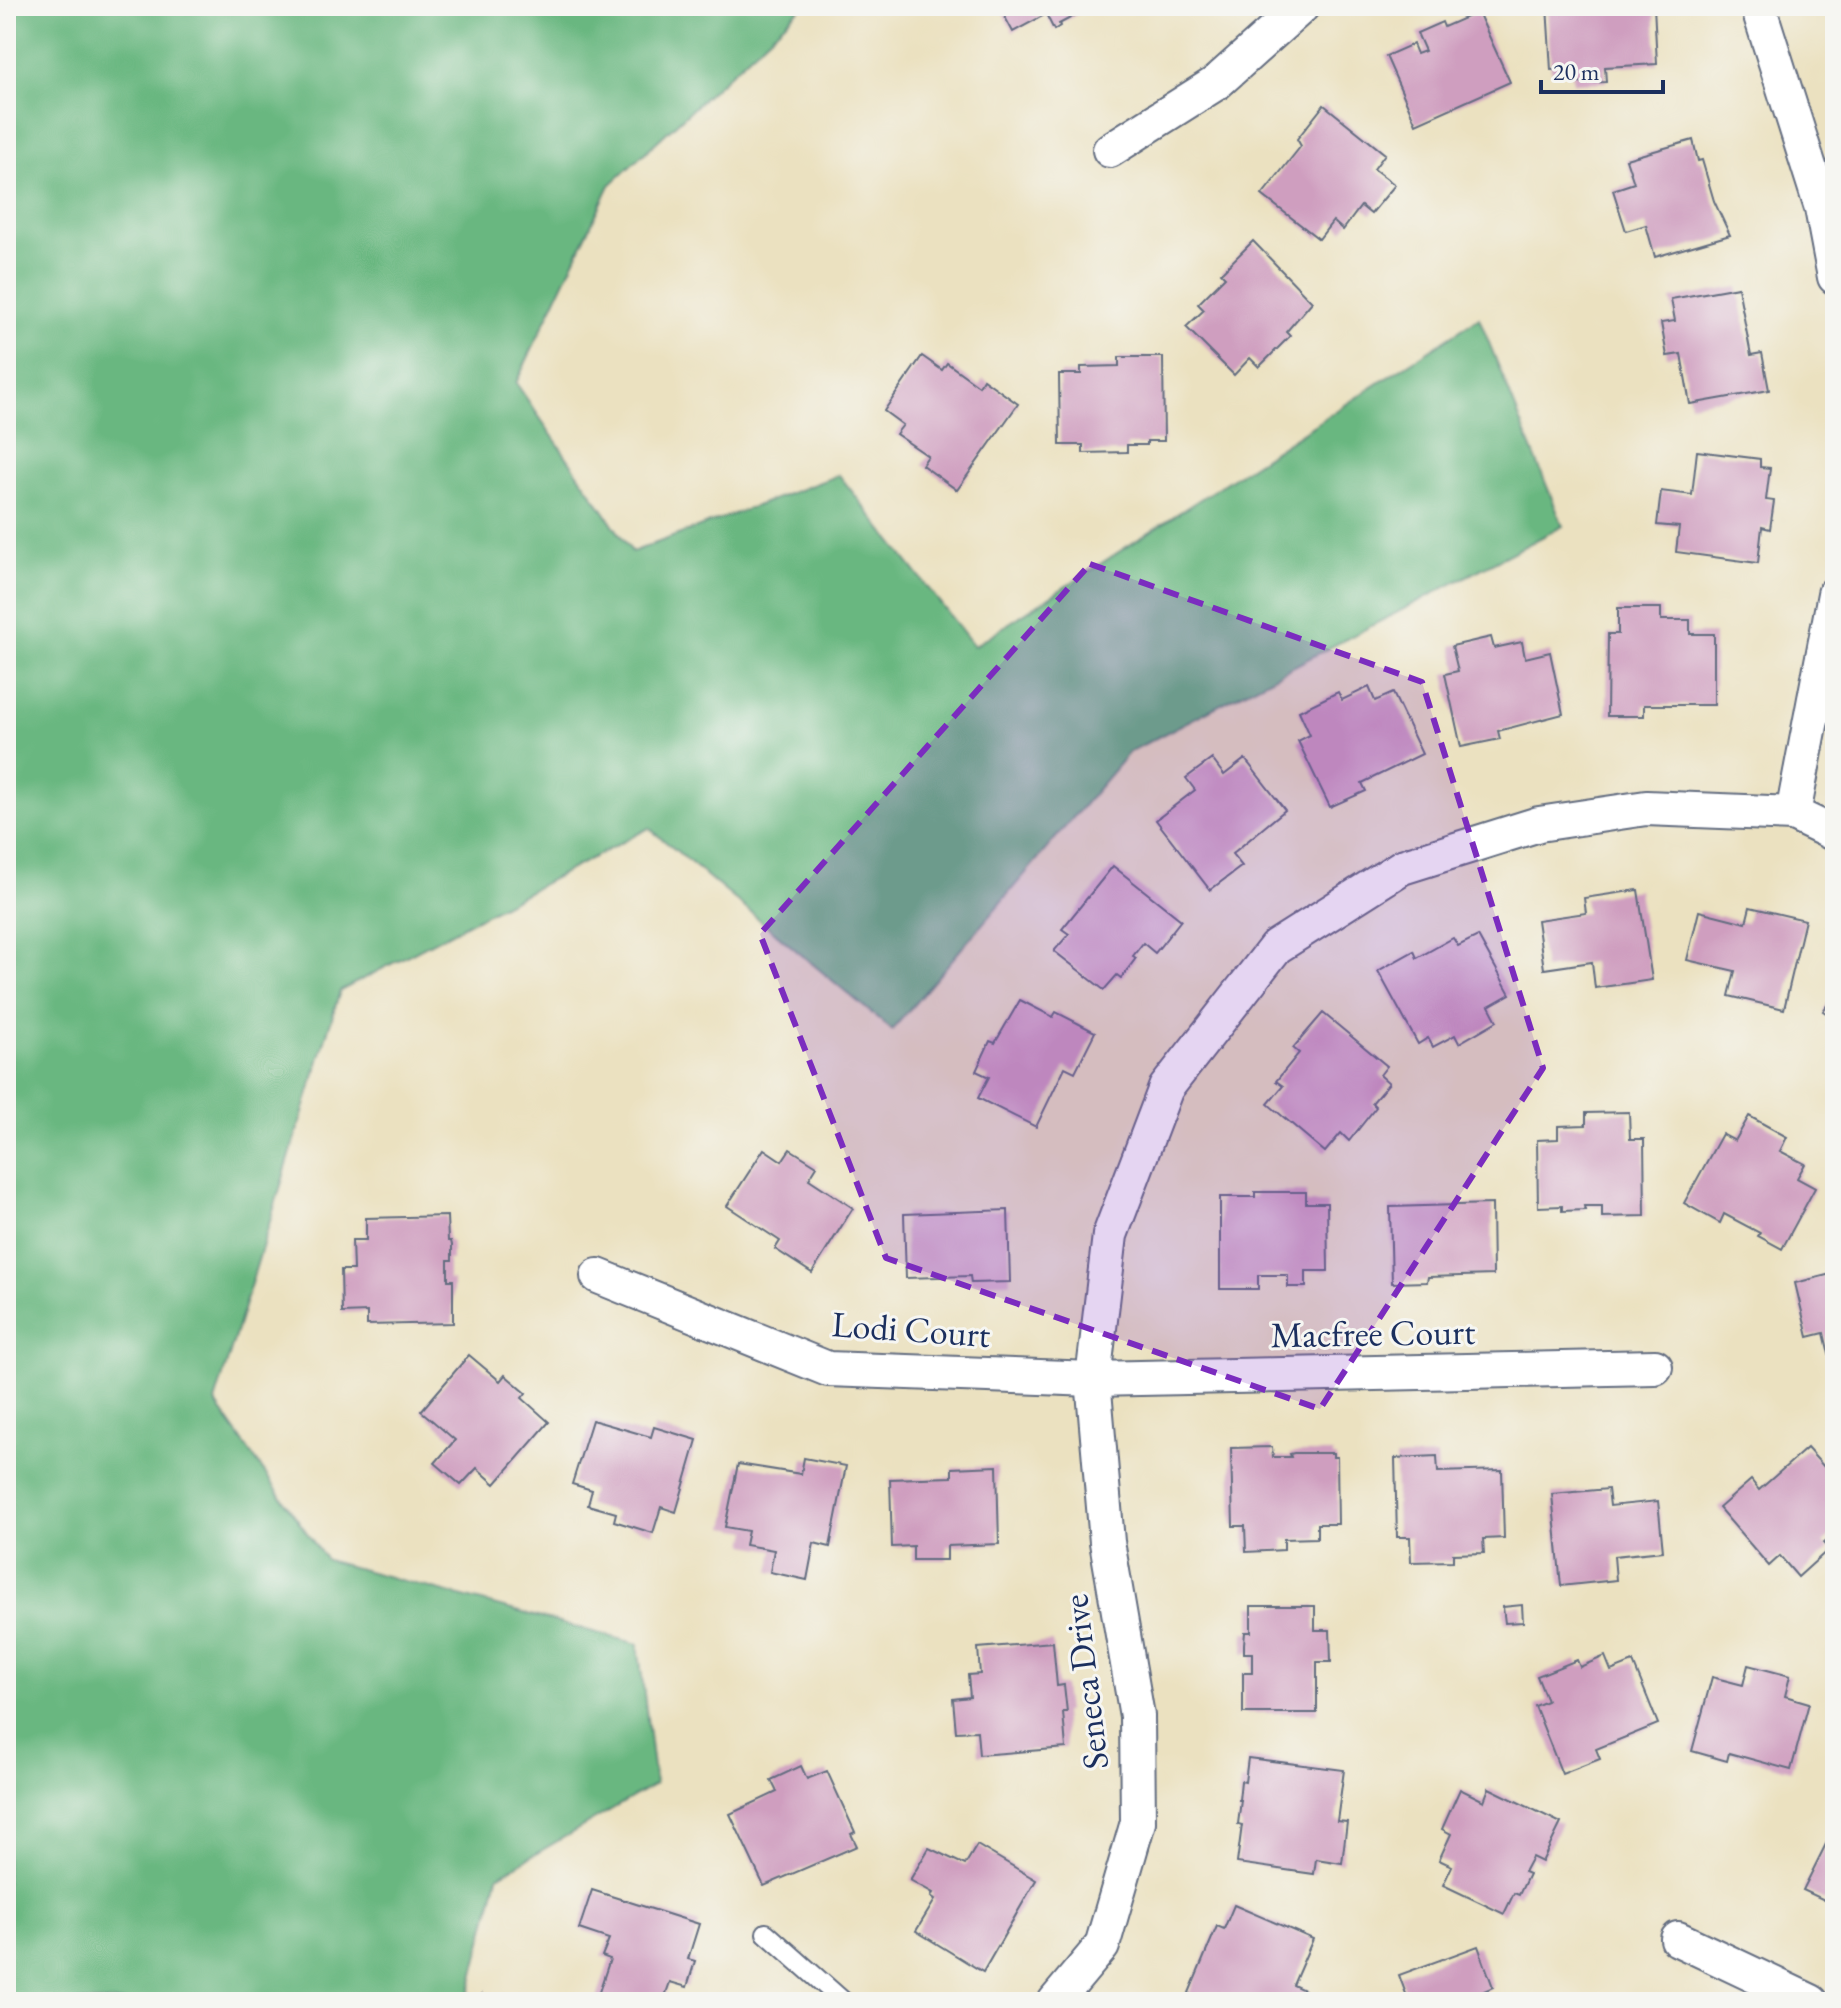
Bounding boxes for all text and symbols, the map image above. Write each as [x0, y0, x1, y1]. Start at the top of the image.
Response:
scale bar [1541, 44, 1663, 94]
text: 20 m [1553, 56, 1600, 87]
street label: Lodi Court [830, 1300, 993, 1358]
street label: Macfree Court [1270, 1308, 1476, 1358]
street label: Seneca Drive [1051, 1592, 1119, 1772]

